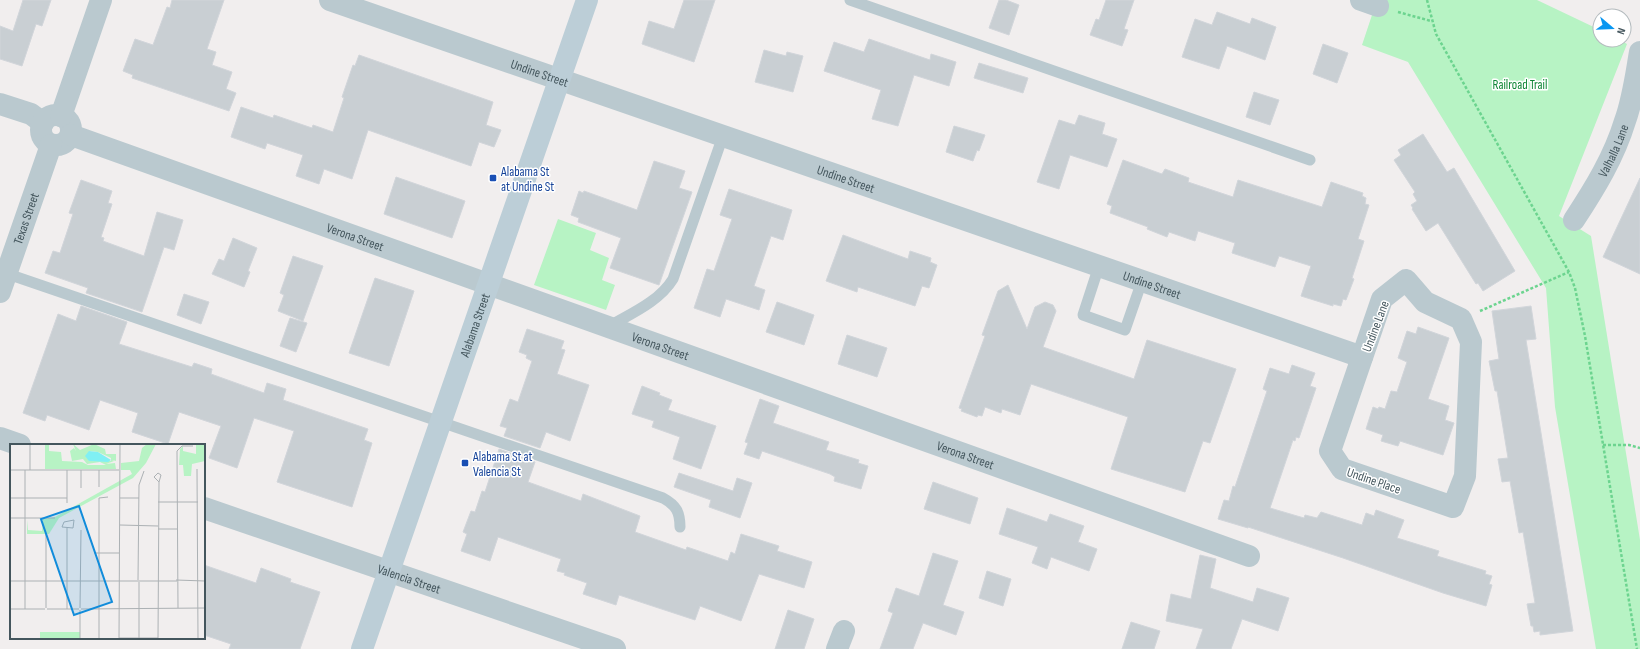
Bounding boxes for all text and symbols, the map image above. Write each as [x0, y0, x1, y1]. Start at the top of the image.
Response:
north arrow [1592, 8, 1632, 48]
text: N [1614, 26, 1628, 36]
street label: Undine Street [508, 56, 571, 91]
park label: Railroad Trail [1493, 77, 1547, 93]
street label: Valhalla Lane [1595, 122, 1632, 180]
street label: Undine Street [815, 162, 877, 197]
place label: Alabama St at Undine St [500, 164, 554, 195]
marker: Alabama St at Undine St [488, 173, 498, 183]
street label: Texas Street [10, 191, 43, 247]
street label: Verona Street [324, 220, 386, 255]
street label: Undine Street [1121, 268, 1183, 303]
street label: Alabama Street [457, 291, 494, 360]
street label: Undine Lane [1359, 299, 1393, 354]
street label: Verona Street [629, 329, 691, 364]
street label: Verona Street [934, 438, 996, 473]
inset map [10, 444, 205, 639]
place label: Alabama St at Valencia St [472, 449, 533, 480]
marker: Alabama St at Valencia St [460, 458, 470, 468]
street label: Undine Place [1345, 464, 1403, 498]
street label: Valencia Street [375, 561, 443, 598]

